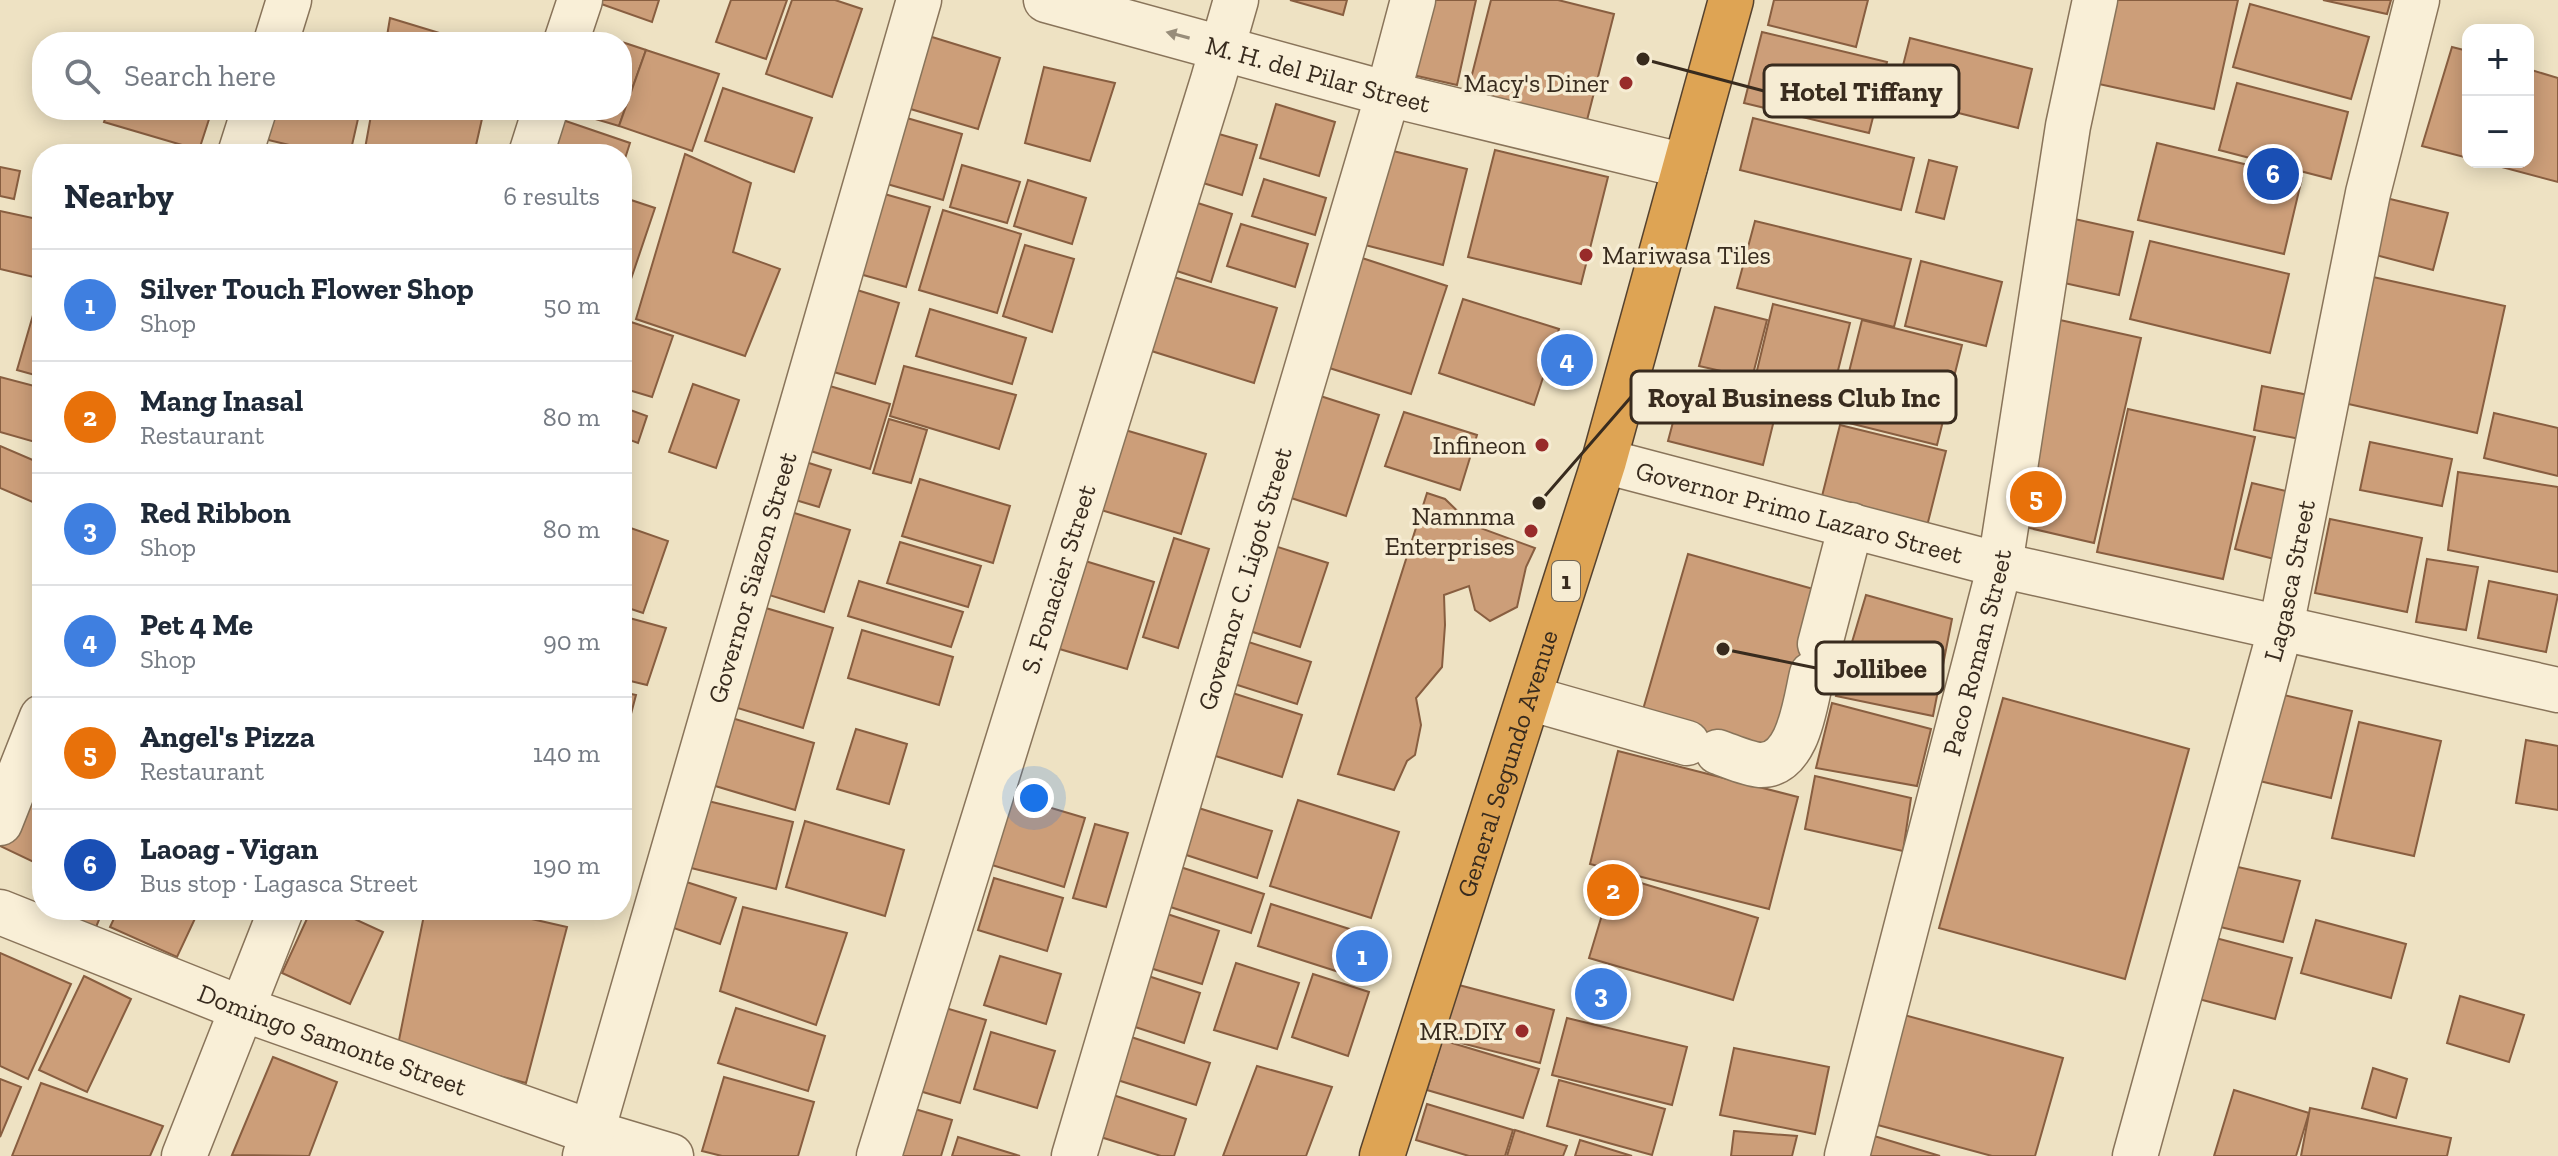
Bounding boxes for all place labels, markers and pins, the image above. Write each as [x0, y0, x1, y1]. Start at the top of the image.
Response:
callout: Hotel Tiffany [1764, 65, 1959, 117]
place label: Macy's Diner [1464, 67, 1610, 99]
marker: Macy's Diner [1617, 74, 1635, 92]
pin: 6 [2247, 144, 2299, 204]
place label: Mariwasa Tiles [1602, 239, 1771, 271]
marker: Mariwasa Tiles [1577, 246, 1595, 264]
pin: 4 [1541, 330, 1593, 390]
callout: Royal Business Club Inc [1631, 371, 1956, 423]
place label: Infineon [1433, 429, 1526, 461]
marker: Infineon [1533, 436, 1551, 454]
pin: 5 [2010, 467, 2062, 527]
place label: Namnma Enterprises [1385, 500, 1515, 562]
marker: Namnma Enterprises [1522, 522, 1540, 540]
callout: Jollibee [1816, 642, 1943, 694]
pin: 2 [1587, 860, 1639, 920]
pin: 1 [1336, 926, 1388, 986]
pin: 3 [1575, 964, 1627, 1024]
place label: MR.DIY [1419, 1015, 1506, 1047]
marker: MR.DIY [1513, 1022, 1531, 1040]

